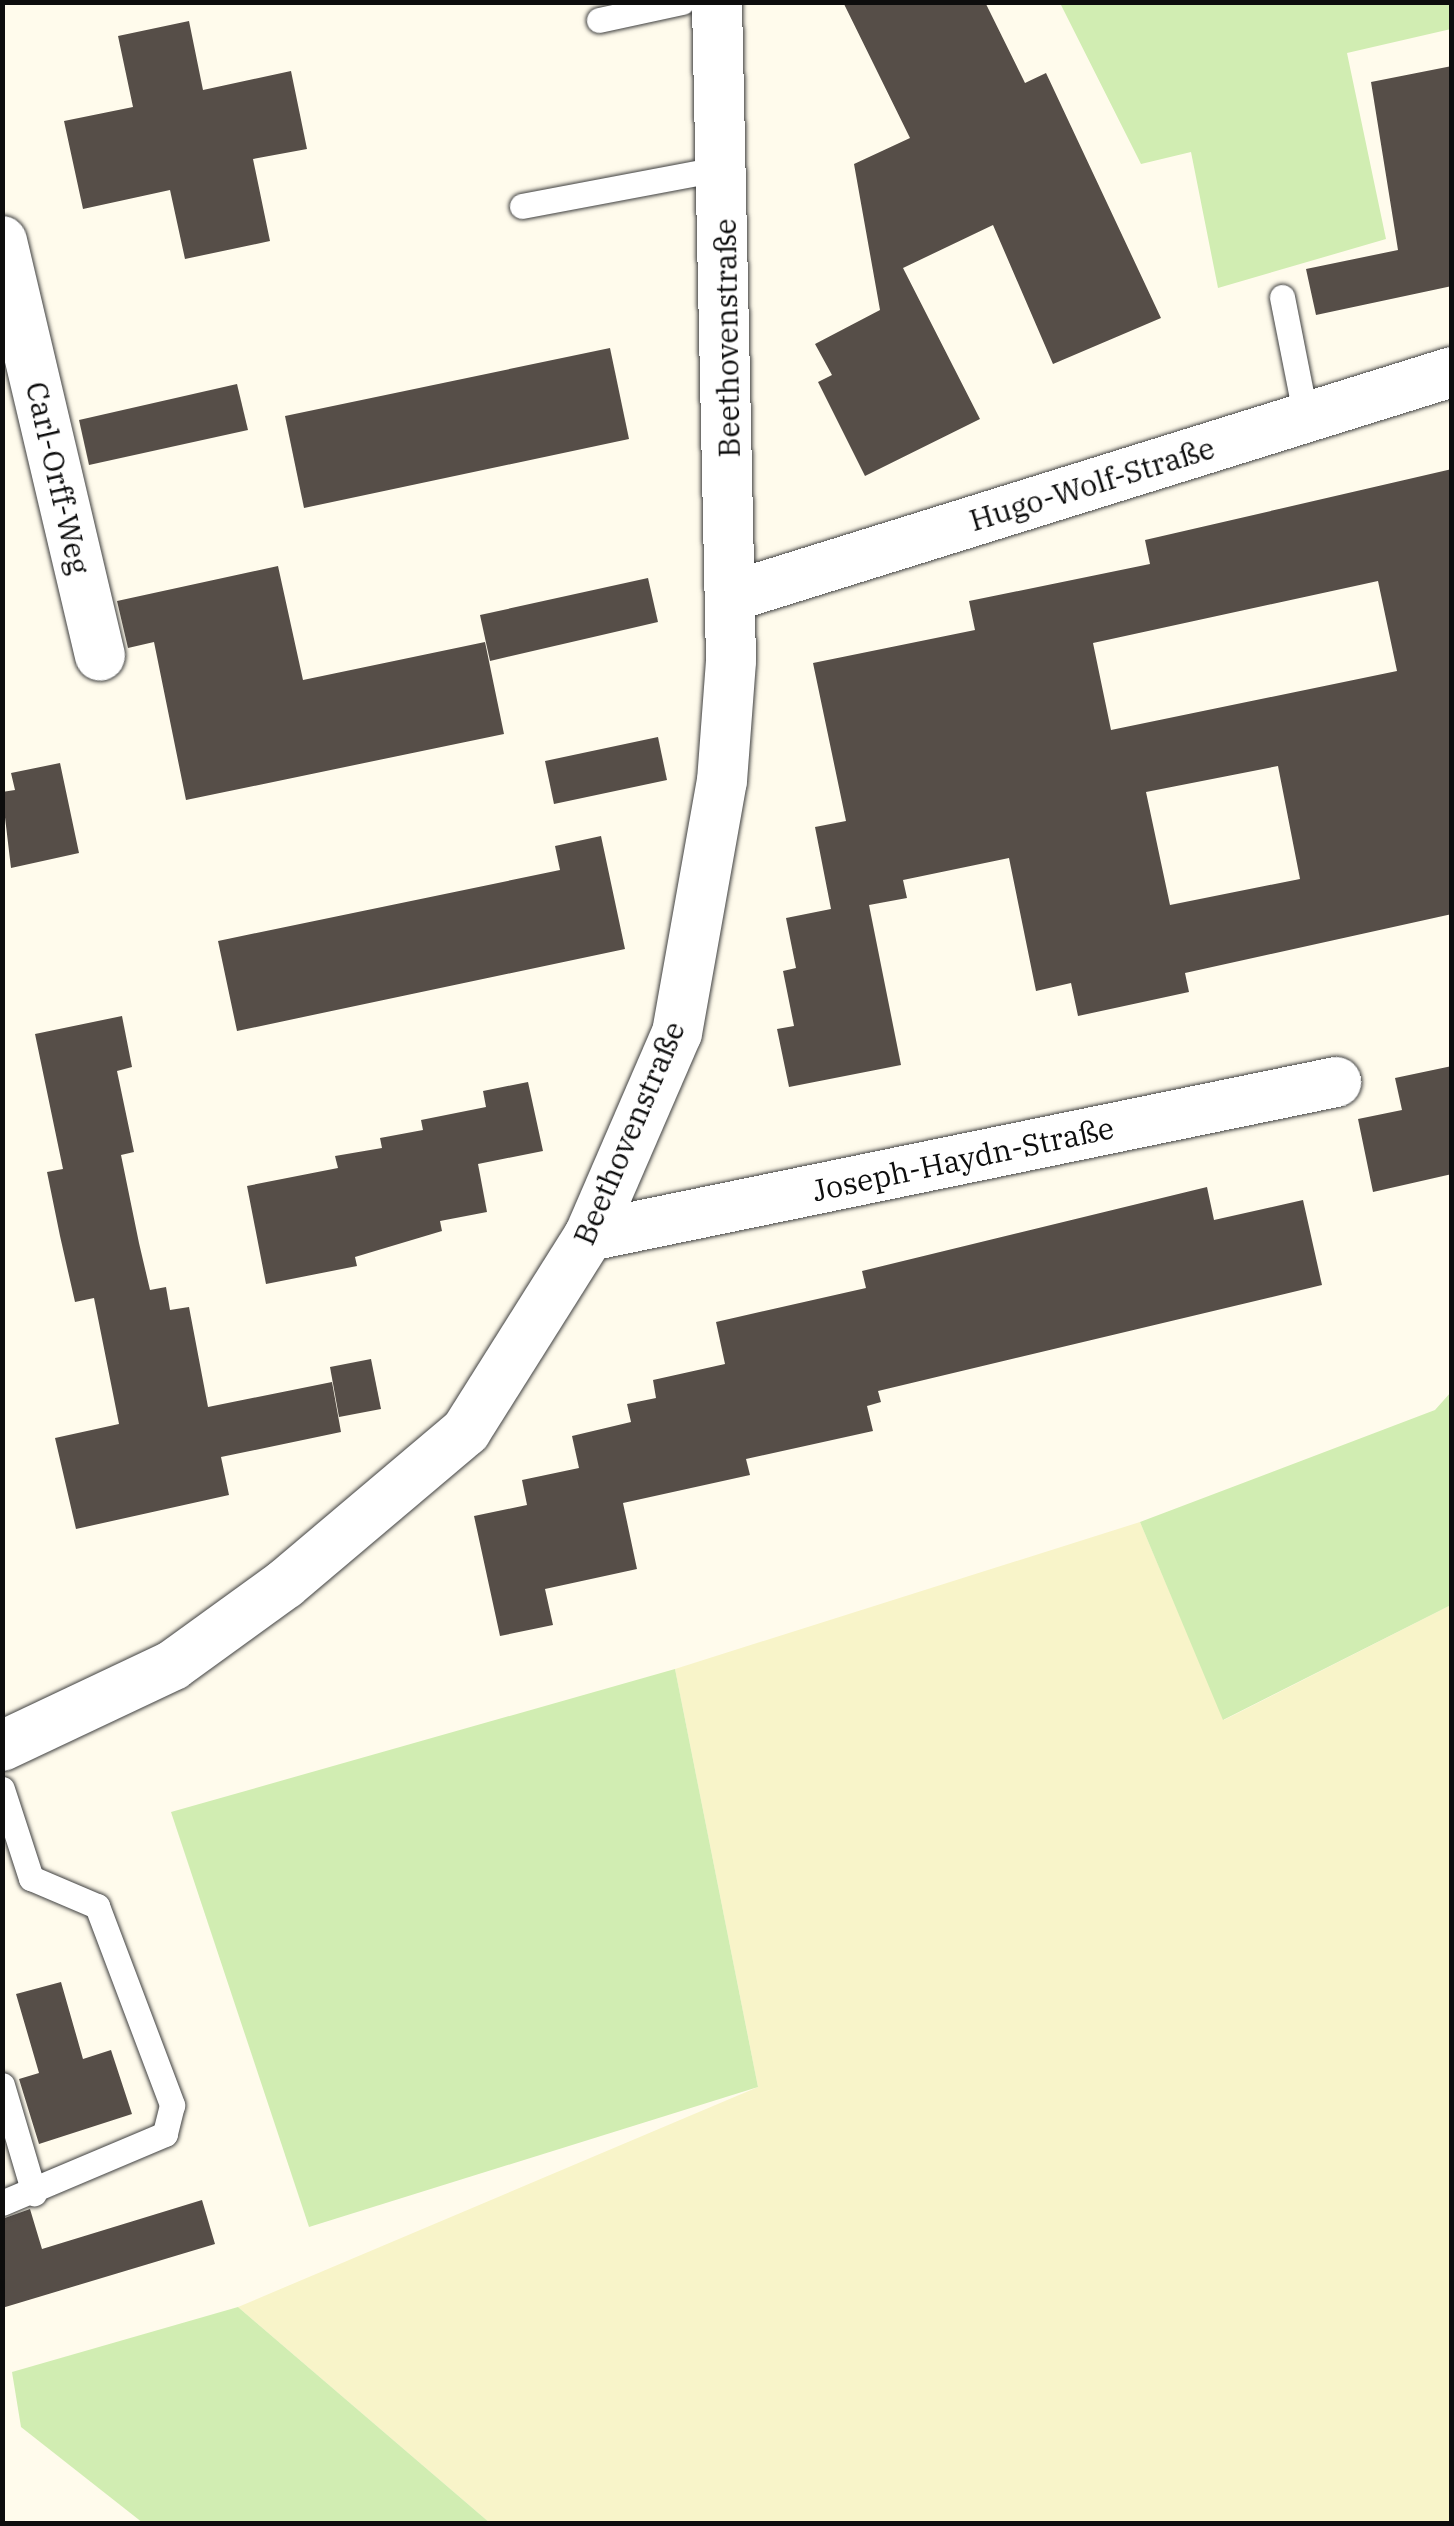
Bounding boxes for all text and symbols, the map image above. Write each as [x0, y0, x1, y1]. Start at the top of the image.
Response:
street label: Beethovenstraße [707, 218, 747, 458]
street label: Carl-Orff-Weg [18, 378, 98, 578]
street label: Hugo-Wolf-Straße [965, 430, 1219, 538]
street label: Beethovenstraße [566, 1016, 692, 1250]
street label: Joseph-Haydn-Straße [809, 1109, 1117, 1209]

